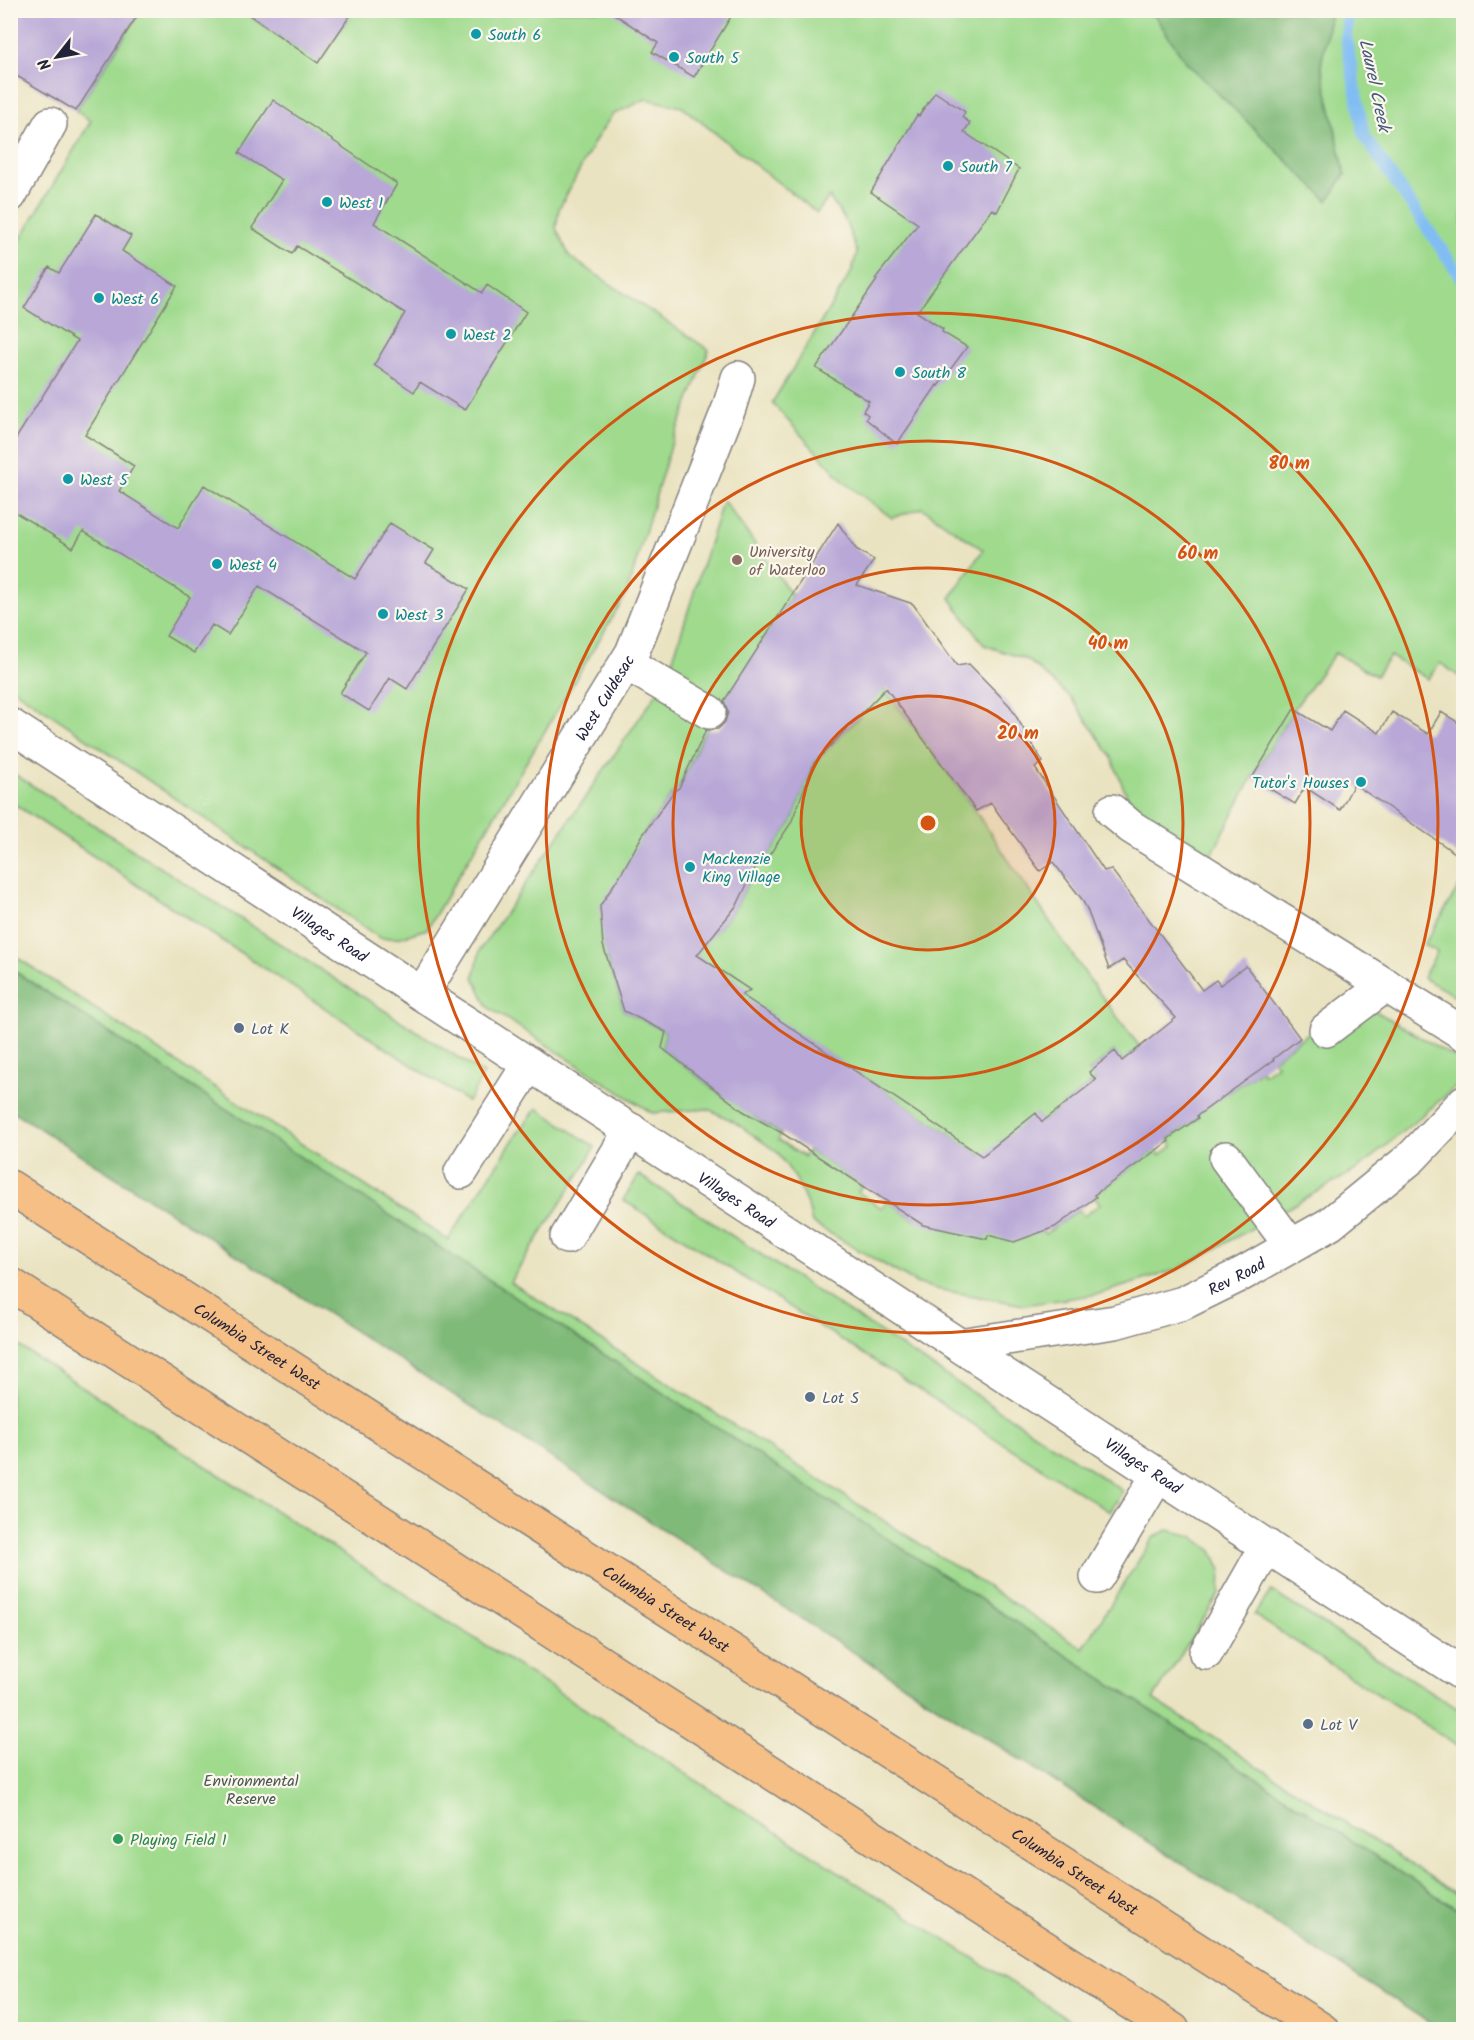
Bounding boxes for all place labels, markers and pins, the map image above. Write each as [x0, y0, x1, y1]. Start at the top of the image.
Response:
place label: South 6 [488, 23, 542, 48]
marker: South 6 [469, 27, 483, 41]
place label: South 5 [686, 46, 741, 71]
marker: South 5 [667, 50, 681, 64]
place label: South 7 [960, 155, 1013, 180]
marker: South 7 [941, 159, 955, 173]
place label: West 1 [339, 191, 383, 216]
marker: West 1 [320, 195, 334, 209]
place label: West 6 [111, 287, 159, 312]
marker: West 6 [92, 291, 106, 305]
place label: West 2 [463, 323, 511, 348]
marker: West 2 [444, 327, 458, 341]
place label: South 8 [912, 361, 967, 386]
marker: South 8 [893, 365, 907, 379]
place label: West 5 [80, 468, 129, 493]
marker: West 5 [61, 472, 75, 486]
place label: University of Waterloo [749, 540, 826, 583]
place label: West 4 [229, 553, 277, 578]
marker: University of Waterloo [730, 553, 744, 567]
marker: West 4 [210, 557, 224, 571]
place label: West 3 [395, 603, 443, 628]
marker: West 3 [376, 607, 390, 621]
place label: Tutor's Houses [1252, 771, 1349, 796]
marker: Tutor's Houses [1354, 775, 1368, 789]
centre of rings [918, 813, 938, 833]
place label: Mackenzie King Village [702, 847, 780, 890]
marker: Mackenzie King Village [683, 860, 697, 874]
place label: Lot K [251, 1017, 290, 1042]
marker: Lot K [232, 1021, 246, 1035]
place label: Lot S [822, 1386, 860, 1411]
marker: Lot S [803, 1390, 817, 1404]
place label: Lot V [1320, 1713, 1359, 1738]
marker: Lot V [1301, 1717, 1315, 1731]
place label: Playing Field 1 [130, 1828, 227, 1853]
marker: Playing Field 1 [111, 1832, 125, 1846]

